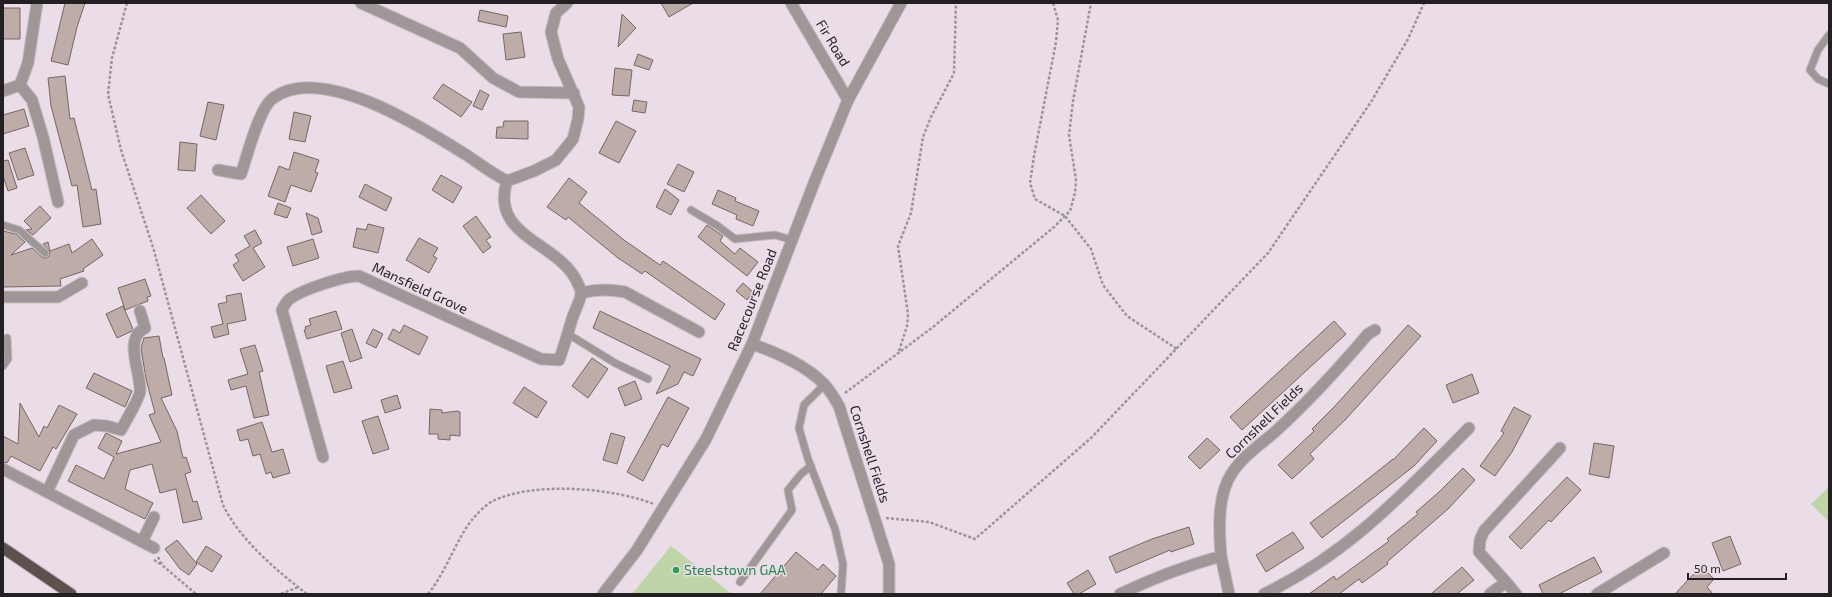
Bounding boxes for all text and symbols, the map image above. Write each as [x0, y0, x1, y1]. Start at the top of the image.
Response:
street label: Fir Road [813, 16, 854, 69]
street label: Racecourse Road [723, 246, 780, 353]
street label: Mansfield Grove [370, 258, 471, 317]
street label: Cornshell Fields [1221, 379, 1306, 462]
street label: Cornshell Fields [847, 403, 894, 505]
scale bar [1688, 555, 1786, 581]
place label: Steelstown GAA [684, 561, 786, 578]
text: 50 m [1694, 561, 1721, 575]
marker: Steelstown GAA [671, 565, 681, 575]

